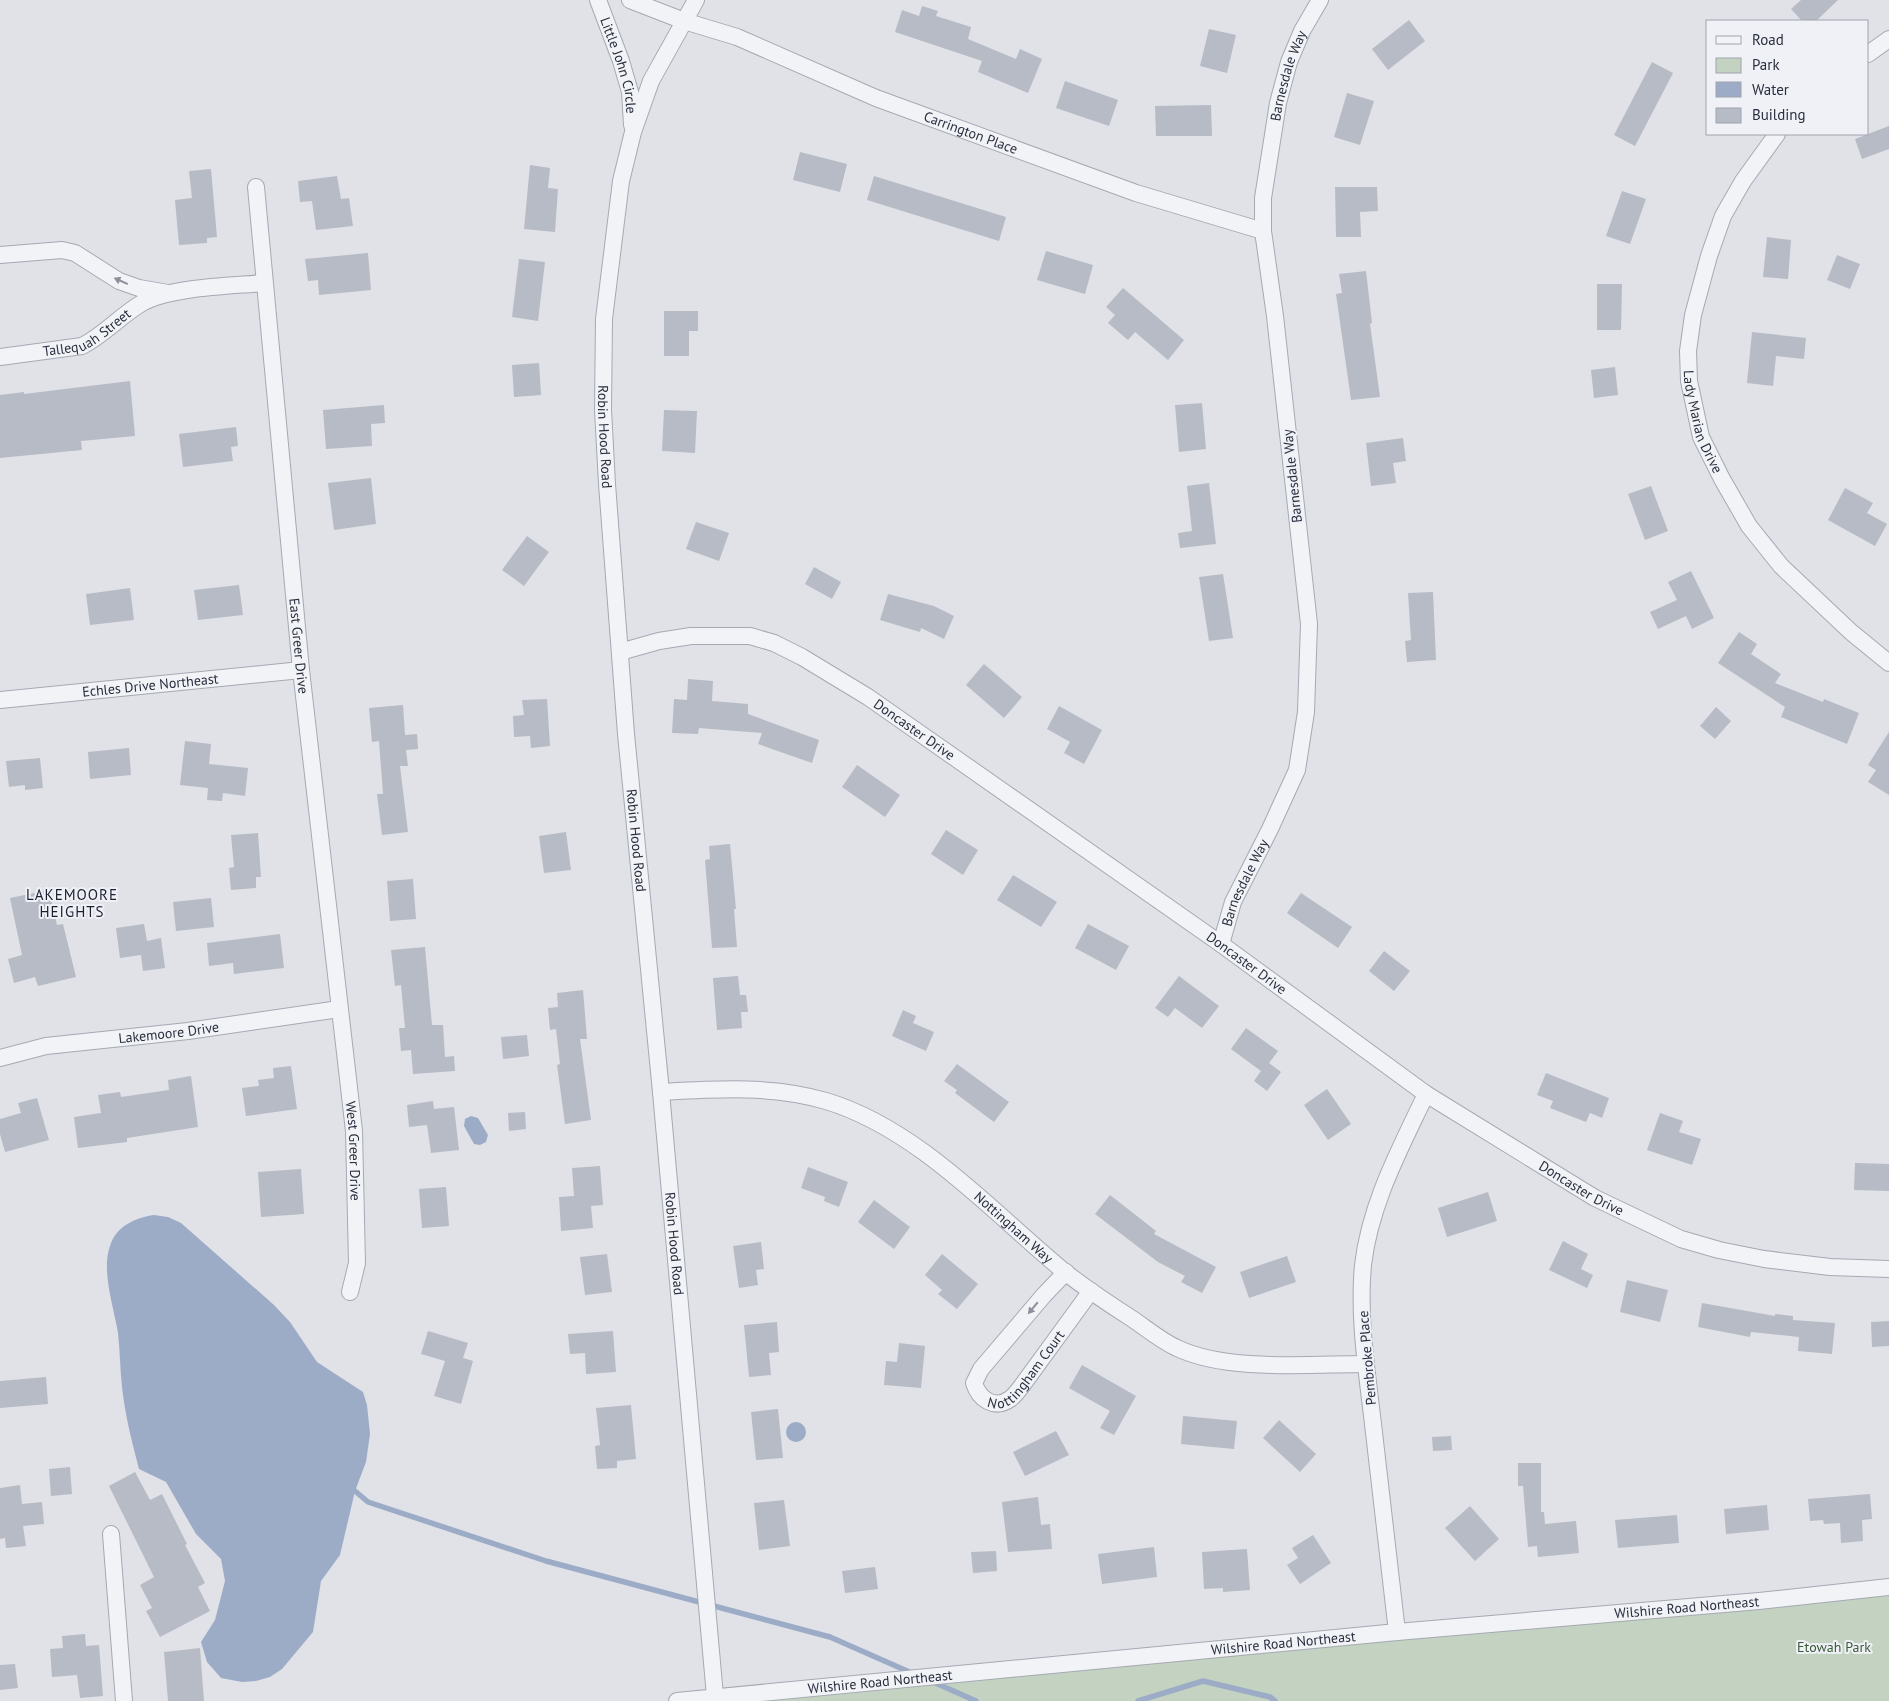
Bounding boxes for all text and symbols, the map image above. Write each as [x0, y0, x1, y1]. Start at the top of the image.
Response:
street label: Little John Circle [596, 14, 640, 114]
legend [1706, 20, 1869, 135]
street label: Barnesdale Way [1266, 27, 1311, 122]
text: Road [1752, 30, 1784, 49]
text: Park [1752, 55, 1780, 74]
text: Water [1752, 80, 1789, 99]
text: Building [1752, 105, 1806, 124]
street label: Carrington Place [921, 107, 1020, 158]
one-way arrow [114, 276, 128, 284]
street label: Tallequah Street [42, 304, 134, 360]
street label: Lady Marian Drive [1680, 370, 1727, 476]
street label: Robin Hood Road [594, 385, 616, 489]
street label: Barnesdale Way [1278, 428, 1306, 524]
street label: East Greer Drive [285, 597, 313, 695]
street label: Echles Drive Northeast [81, 669, 219, 701]
street label: Doncaster Drive [870, 695, 959, 764]
street label: Robin Hood Road [622, 788, 650, 893]
street label: Barnesdale Way [1218, 836, 1273, 928]
district label: LAKEMOORE HEIGHTS [26, 885, 118, 921]
street label: Doncaster Drive [1203, 928, 1290, 998]
street label: Lakemoore Drive [118, 1018, 220, 1047]
street label: West Greer Drive [342, 1100, 365, 1201]
street label: Doncaster Drive [1536, 1157, 1627, 1219]
street label: Nottingham Way [970, 1187, 1057, 1267]
street label: Robin Hood Road [661, 1191, 688, 1296]
one-way arrow [1027, 1301, 1038, 1314]
street label: Pembroke Place [1354, 1310, 1380, 1406]
street label: Nottingham Court [986, 1326, 1069, 1413]
street label: Wilshire Road Northeast [1614, 1592, 1760, 1622]
street label: Wilshire Road Northeast [1210, 1627, 1357, 1659]
park label: Etowah Park [1797, 1638, 1871, 1656]
street label: Wilshire Road Northeast [807, 1666, 953, 1697]

